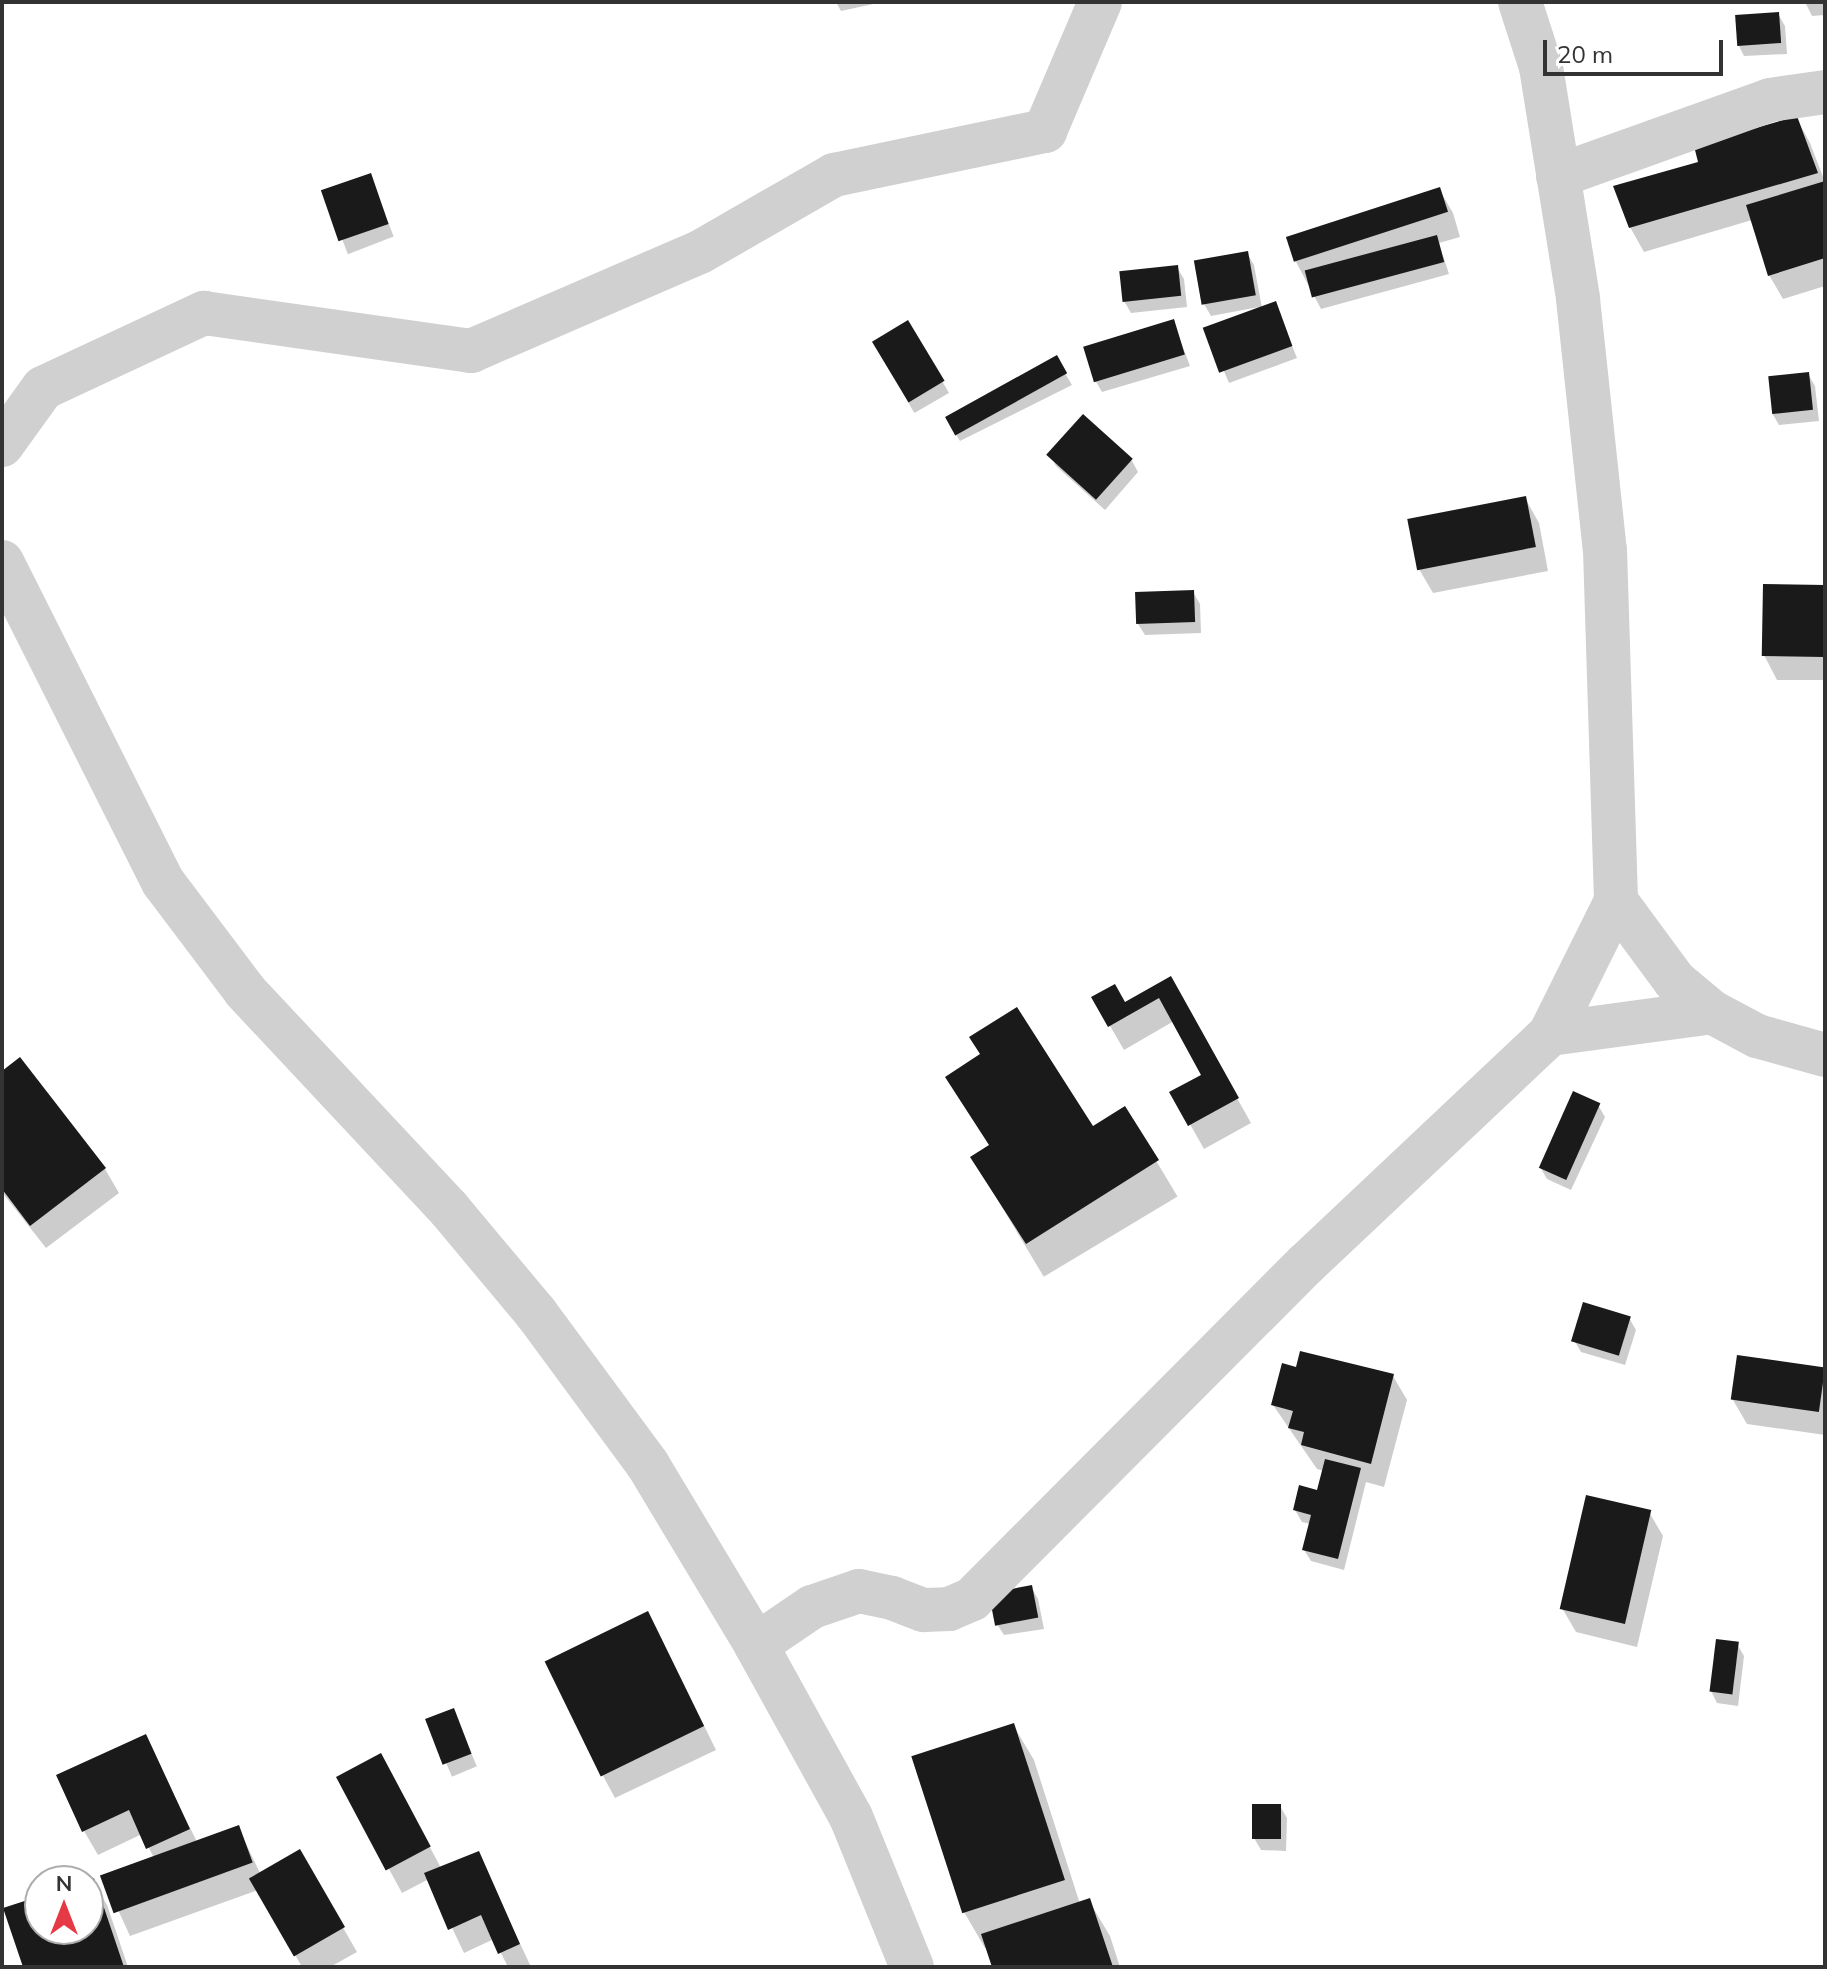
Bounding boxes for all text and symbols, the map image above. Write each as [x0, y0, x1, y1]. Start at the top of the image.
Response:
scale bar [1547, 24, 1727, 74]
text: 20 m [1557, 39, 1613, 69]
north arrow [24, 1865, 104, 1945]
text: N [56, 1869, 72, 1897]

